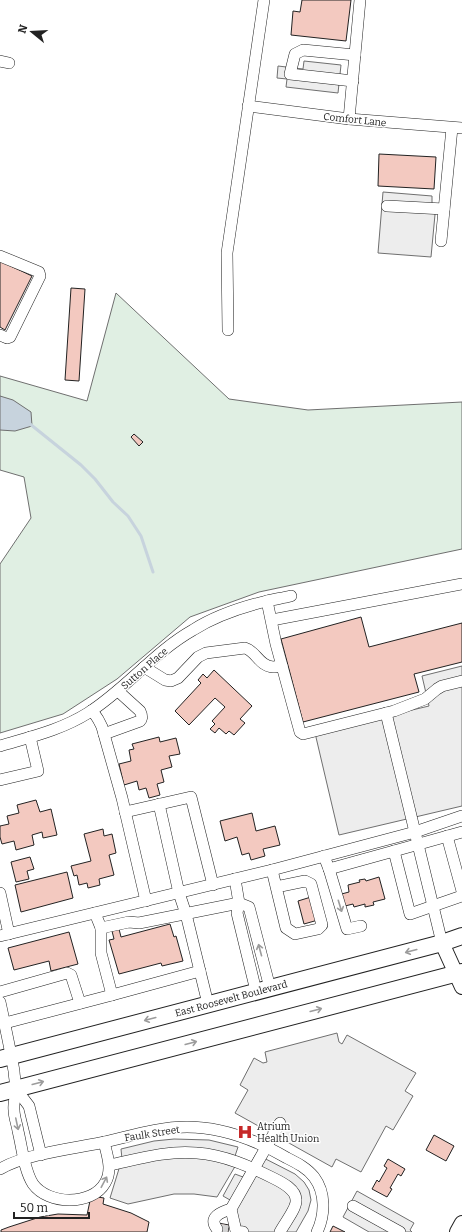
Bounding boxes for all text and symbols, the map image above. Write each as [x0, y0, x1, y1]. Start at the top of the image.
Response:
north arrow [12, 12, 52, 52]
text: N [15, 23, 31, 35]
street label: Comfort Lane [323, 111, 387, 129]
street label: Sutton Place [119, 645, 170, 692]
one-way arrow [337, 899, 344, 912]
one-way arrow [256, 944, 263, 957]
one-way arrow [405, 948, 418, 955]
street label: East Roosevelt Boulevard [174, 978, 289, 1020]
one-way arrow [310, 1006, 323, 1014]
one-way arrow [144, 1016, 157, 1023]
one-way arrow [184, 1039, 197, 1046]
one-way arrow [31, 1079, 44, 1086]
one-way arrow [13, 1117, 21, 1130]
place label: Atrium Health Union [257, 1121, 320, 1145]
hospital icon: Atrium Health Union [236, 1123, 254, 1141]
street label: Faulk Street [124, 1124, 181, 1144]
one-way arrow [101, 1176, 109, 1188]
scale bar [14, 1194, 89, 1220]
text: 50 m [20, 1201, 49, 1215]

